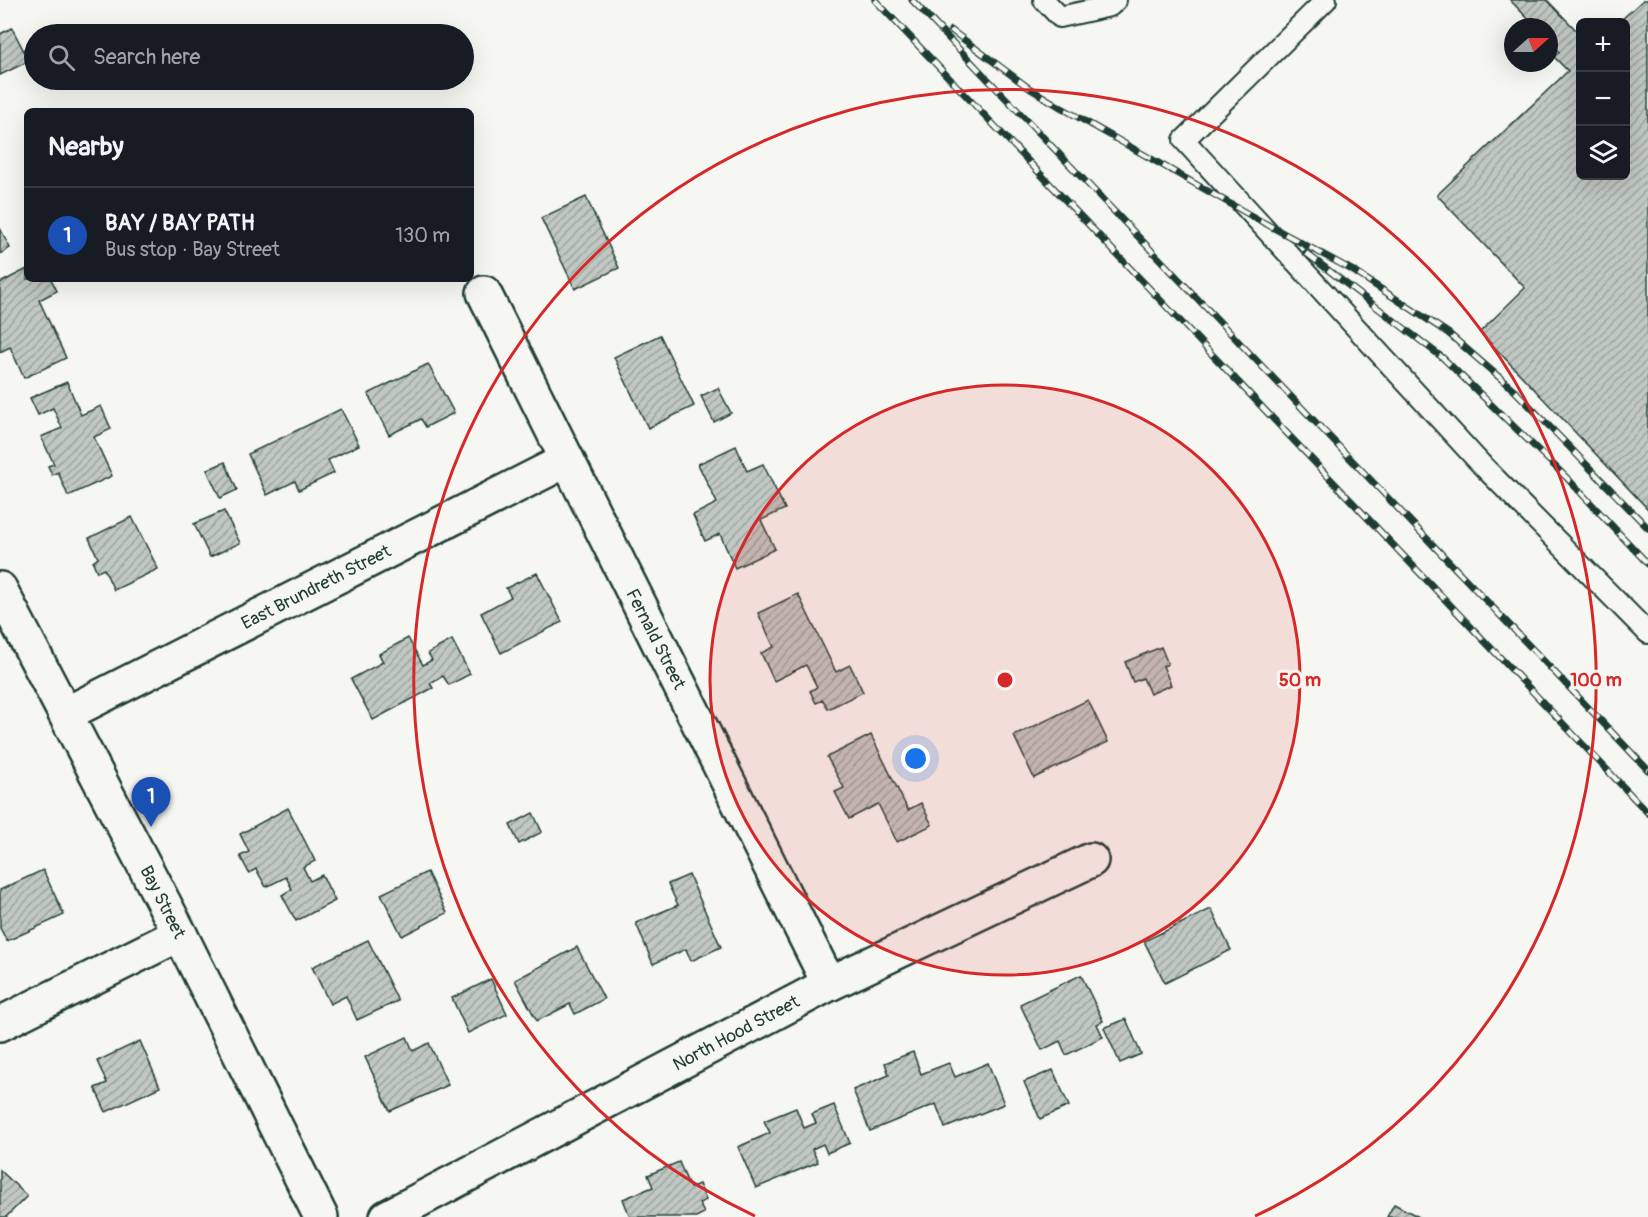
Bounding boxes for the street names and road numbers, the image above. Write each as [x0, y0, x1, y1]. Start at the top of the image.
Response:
street label: East Brundreth Street [238, 539, 396, 635]
street label: Fernald Street [620, 585, 691, 694]
street label: Bay Street [134, 862, 191, 943]
street label: North Hood Street [669, 990, 804, 1076]

